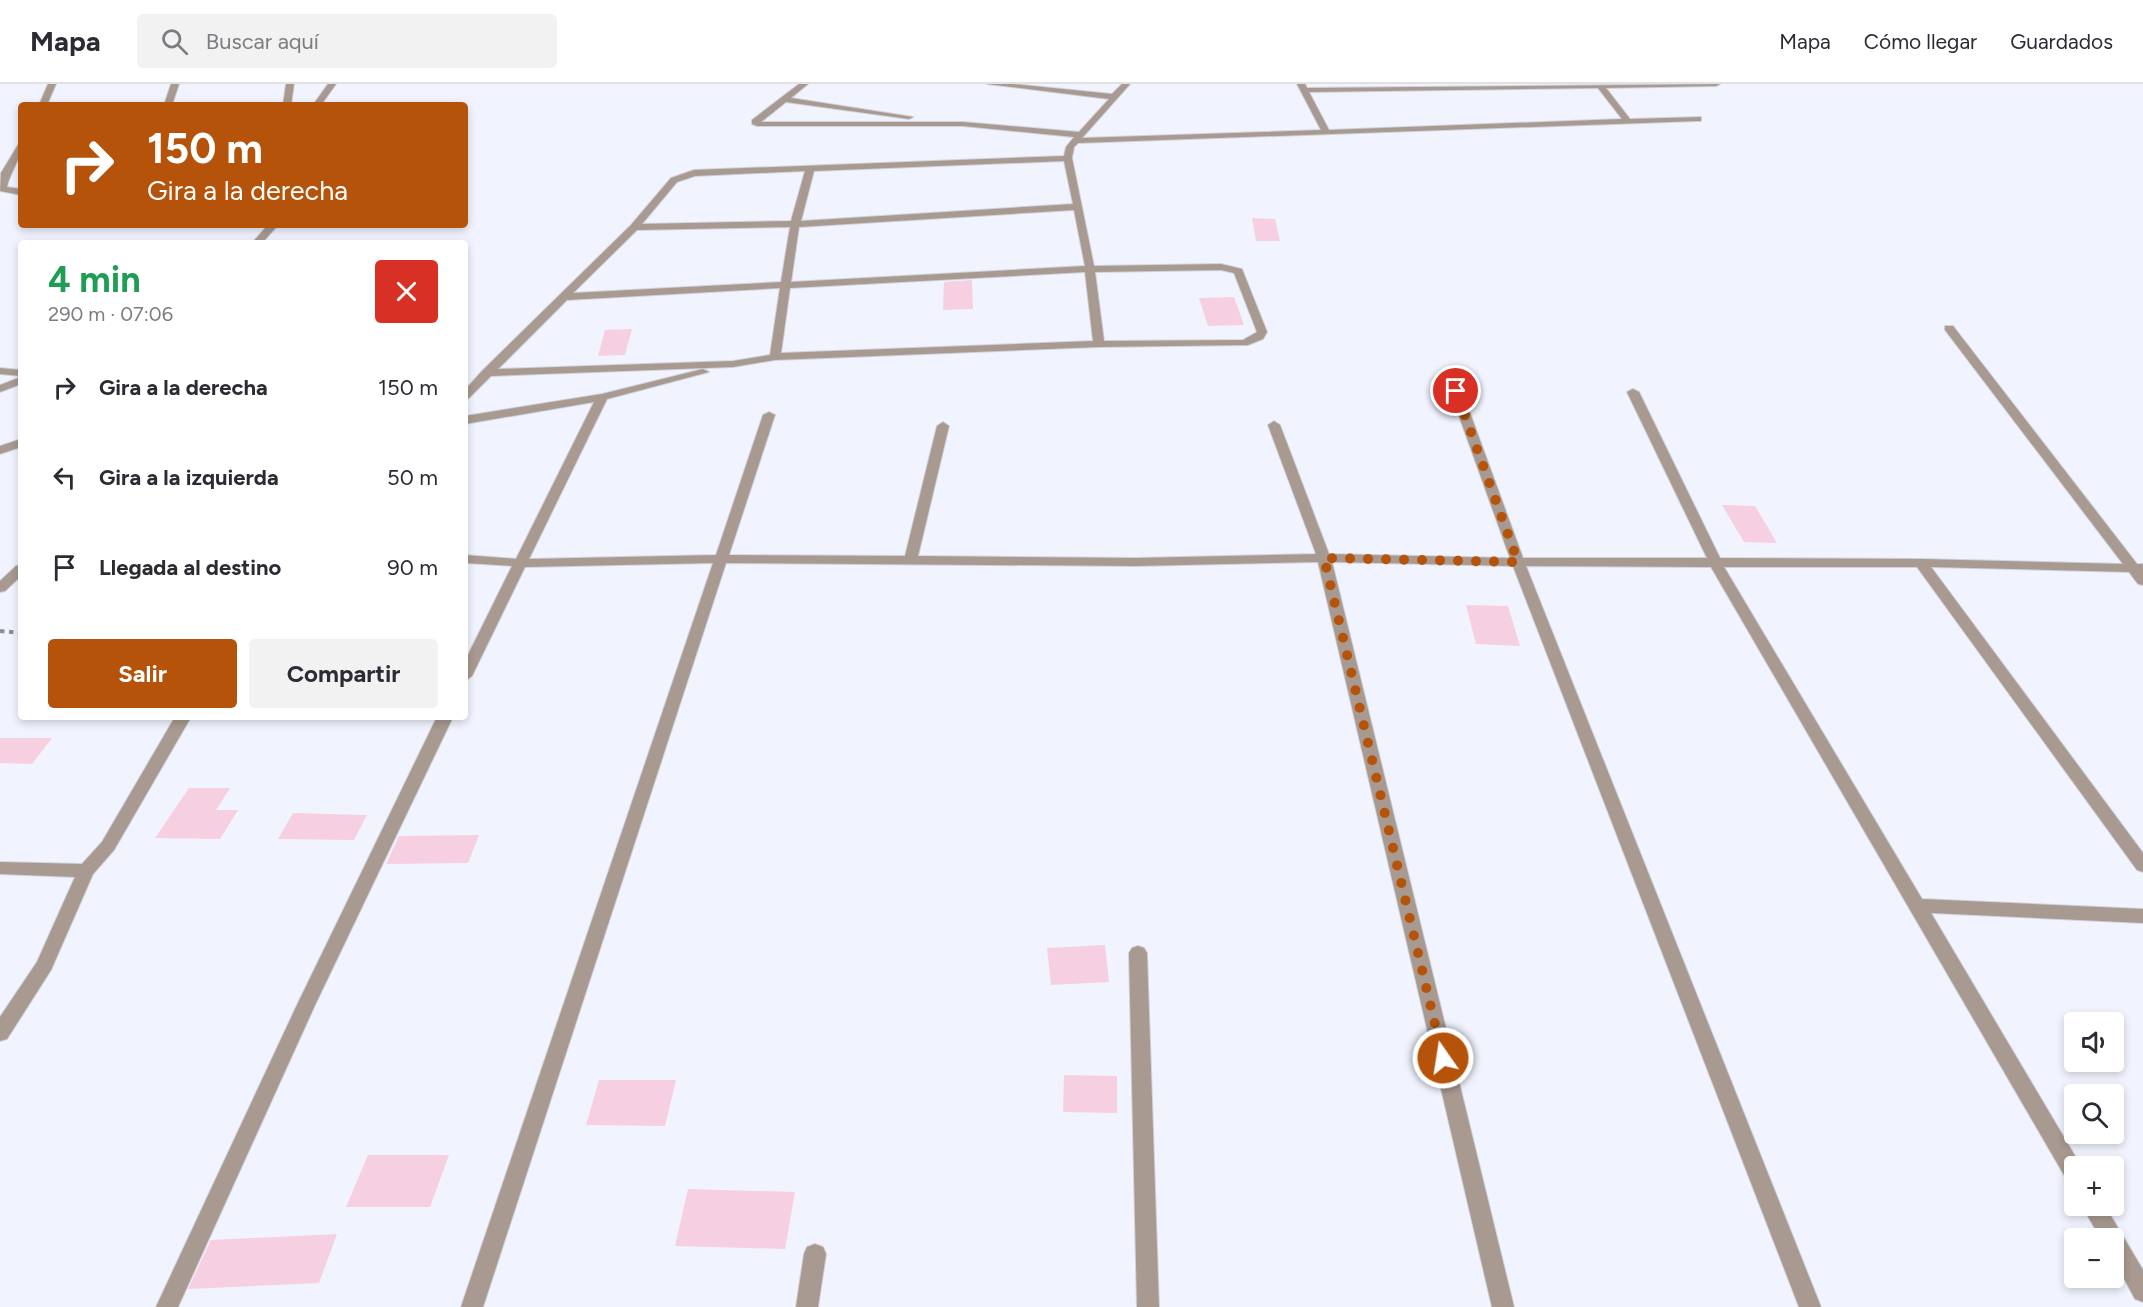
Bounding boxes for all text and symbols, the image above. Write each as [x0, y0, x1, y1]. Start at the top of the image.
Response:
search box [137, 14, 557, 68]
text: Mapa [30, 24, 101, 58]
icon: search [158, 25, 191, 58]
text: Buscar aquí [206, 28, 319, 55]
text: Mapa [1779, 29, 1831, 54]
text: Cómo llegar [1864, 29, 1977, 54]
text: Guardados [2010, 29, 2113, 54]
text: 150 m [147, 123, 263, 174]
icon: right [48, 126, 126, 204]
text: Gira a la derecha [147, 174, 348, 207]
text: 4 min [48, 258, 141, 301]
button: close [375, 260, 438, 323]
text: 290 m · 07:06 [48, 302, 173, 326]
pin [1430, 365, 1481, 416]
icon: right [48, 371, 81, 404]
text: Gira a la derecha [99, 374, 268, 401]
text: 150 m [378, 374, 438, 401]
icon: arrive [1439, 374, 1472, 407]
icon: left [48, 461, 81, 494]
text: Gira a la izquierda [99, 464, 279, 491]
text: 50 m [387, 464, 438, 491]
icon: arrive [48, 551, 81, 584]
text: Llegada al destino [99, 554, 281, 581]
text: 90 m [387, 554, 438, 581]
button: Salir [48, 639, 237, 708]
button: Compartir [249, 639, 438, 708]
map controls [2064, 1012, 2124, 1288]
button: sound [2064, 1012, 2124, 1072]
position arrow [1411, 1026, 1475, 1090]
button: search [2064, 1084, 2124, 1144]
button: + [2064, 1156, 2124, 1216]
button: − [2064, 1228, 2124, 1288]

